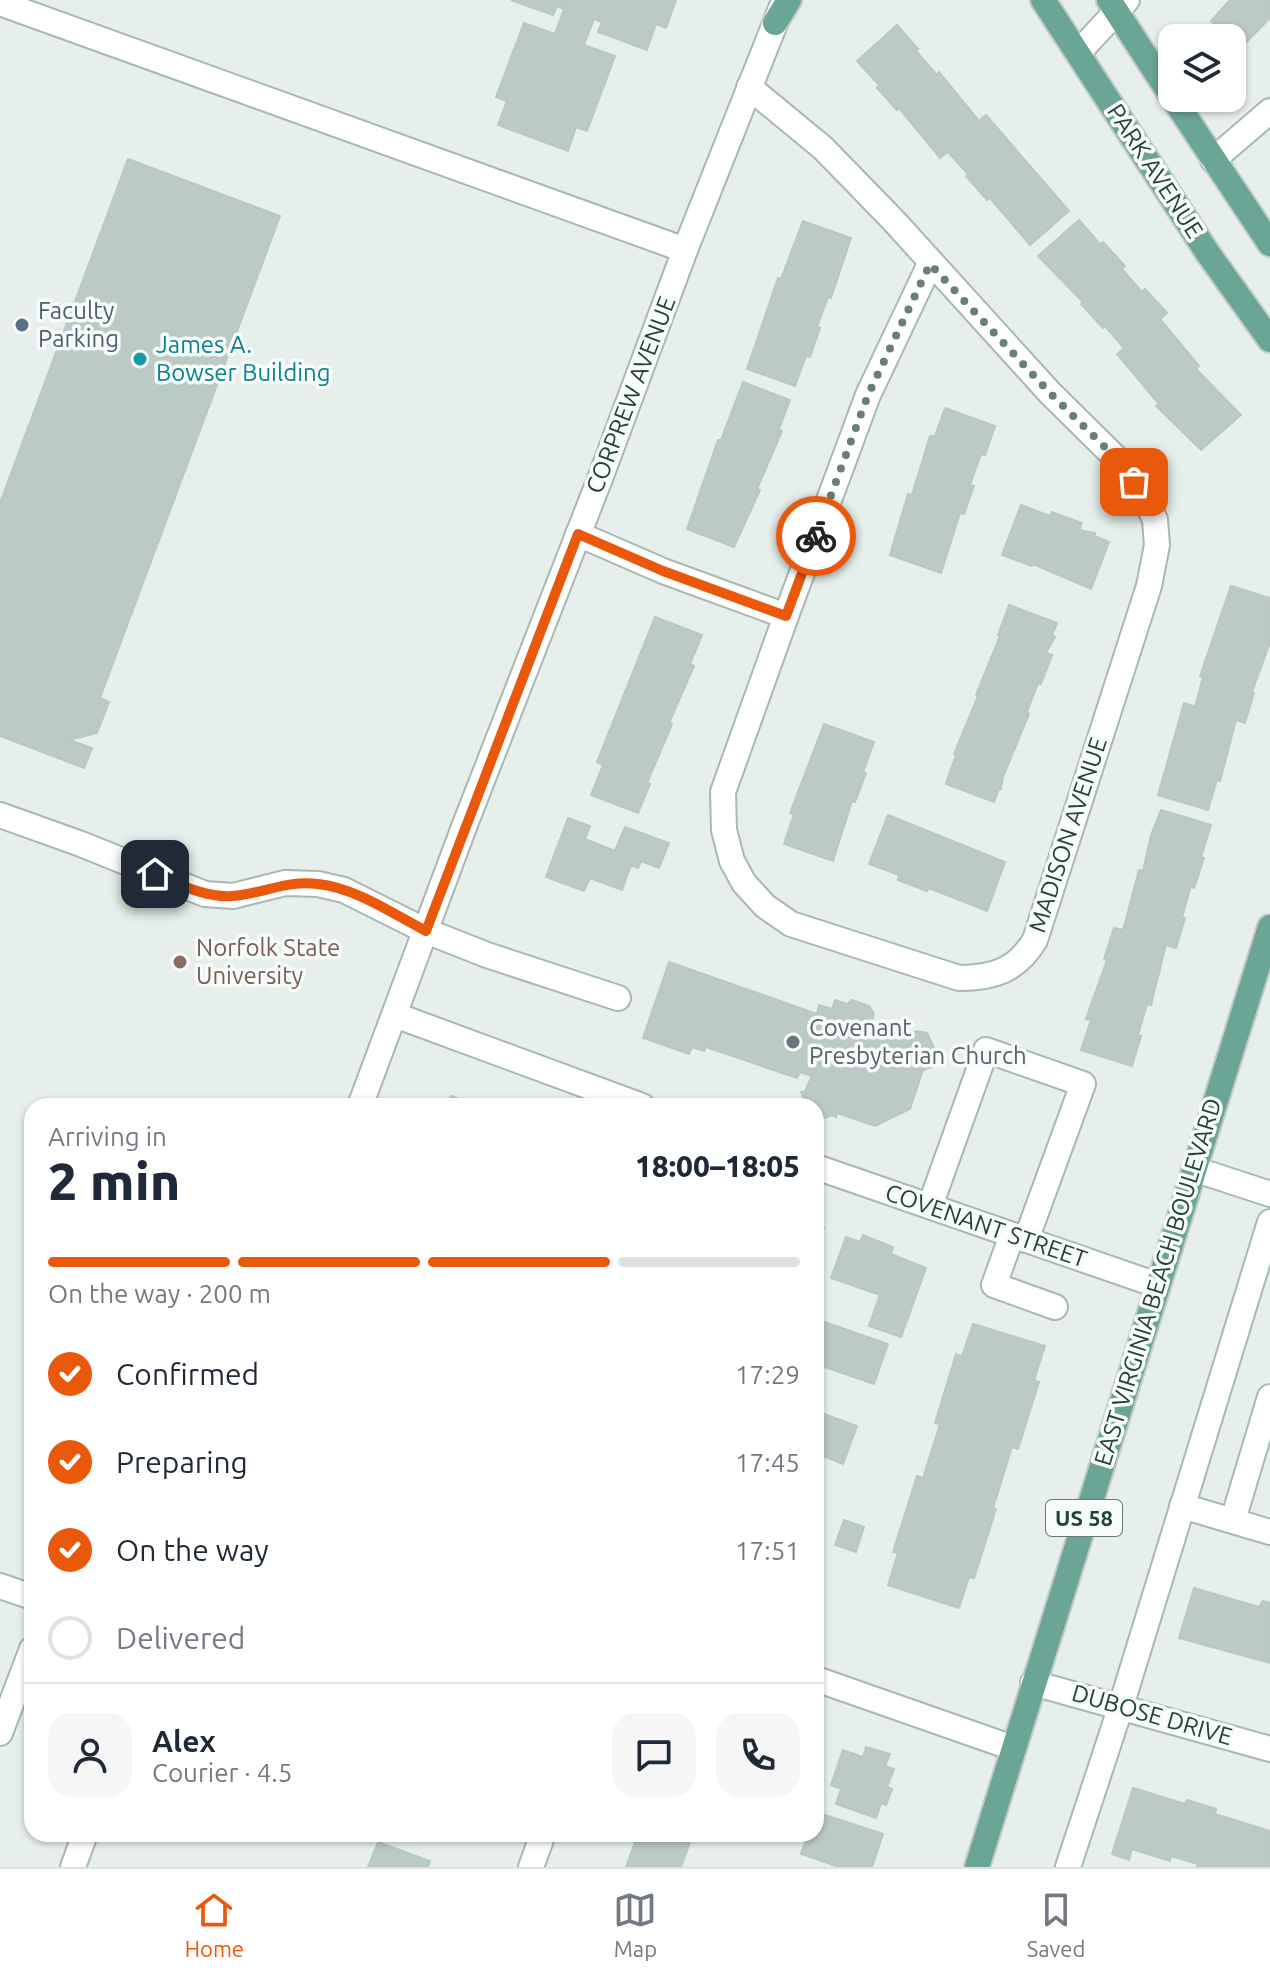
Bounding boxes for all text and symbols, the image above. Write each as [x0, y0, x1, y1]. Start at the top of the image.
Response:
map controls [1158, 24, 1246, 112]
button: layers [1158, 24, 1246, 112]
street label: PARK AVENUE [1102, 99, 1209, 243]
street label: CORPREW AVENUE [581, 293, 681, 497]
place label: Faculty Parking [38, 297, 119, 352]
marker: Faculty Parking [13, 316, 31, 334]
place label: James A. Bowser Building [156, 331, 331, 386]
marker: James A. Bowser Building [131, 350, 149, 368]
pin [1100, 448, 1168, 516]
icon: bag [1112, 460, 1156, 504]
courier [776, 496, 856, 576]
icon: bike [794, 514, 838, 558]
street label: MADISON AVENUE [1023, 734, 1112, 936]
pin [121, 840, 189, 908]
icon: home [133, 852, 177, 896]
place label: Norfolk State University [196, 934, 340, 989]
marker: Norfolk State University [171, 953, 189, 971]
place label: Covenant Presbyterian Church [809, 1014, 1027, 1069]
marker: Covenant Presbyterian Church [784, 1033, 802, 1051]
street label: EAST VIRGINIA BEACH BOULEVARD [1089, 1095, 1226, 1469]
text: Arriving in [48, 1122, 167, 1151]
text: 18:00–18:05 [635, 1149, 800, 1183]
text: 2 min [48, 1152, 180, 1210]
street label: COVENANT STREET [882, 1178, 1090, 1273]
text: On the way · 200 m [48, 1279, 271, 1308]
icon: check [48, 1352, 92, 1396]
text: Confirmed [116, 1357, 259, 1391]
text: 17:29 [735, 1360, 800, 1389]
icon: check [48, 1440, 92, 1484]
text: Preparing [116, 1445, 248, 1479]
text: 17:45 [735, 1448, 800, 1477]
road number: US 58 [1046, 1500, 1122, 1536]
icon: check [48, 1528, 92, 1572]
text: On the way [116, 1533, 269, 1567]
text: 17:51 [735, 1536, 800, 1565]
text: Delivered [116, 1621, 245, 1655]
street label: DUBOSE DRIVE [1069, 1679, 1235, 1750]
button: person [48, 1713, 132, 1797]
button: chat [612, 1713, 696, 1797]
button: phone [716, 1713, 800, 1797]
text: Alex [152, 1724, 216, 1758]
text: Courier · 4.5 [152, 1758, 292, 1787]
tab: Home [185, 1888, 244, 1961]
tab: Map [613, 1888, 657, 1961]
tab: Saved [1027, 1888, 1085, 1961]

